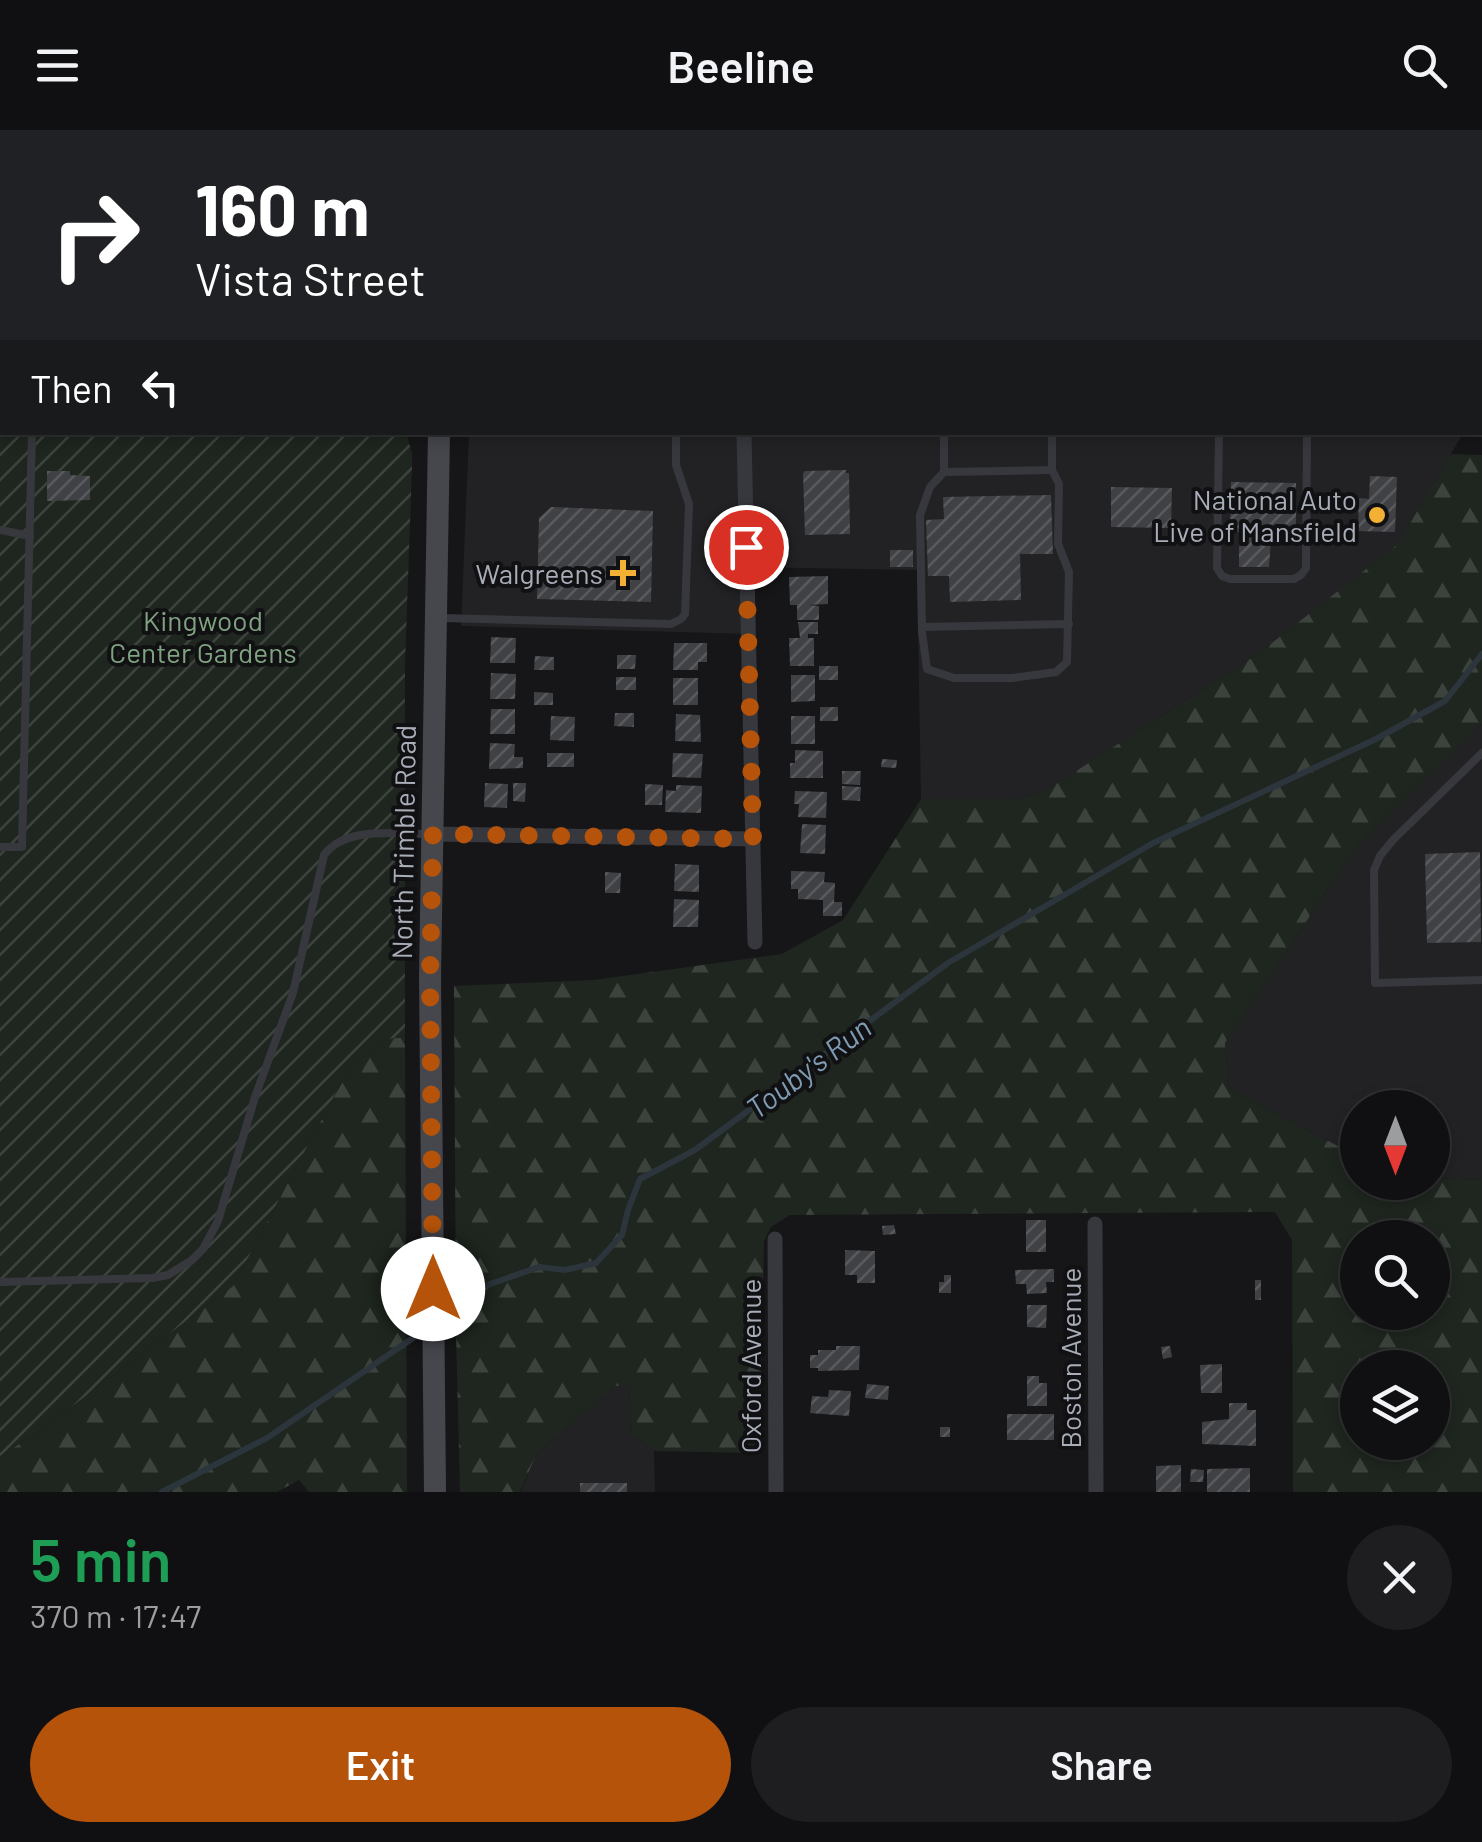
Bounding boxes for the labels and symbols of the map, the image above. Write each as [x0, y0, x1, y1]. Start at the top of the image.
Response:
place label: National Auto Live of Mansfield [1153, 482, 1357, 548]
marker: National Auto Live of Mansfield [1366, 504, 1388, 526]
pin [704, 505, 789, 590]
place label: Walgreens [476, 556, 603, 590]
marker: Walgreens [612, 562, 634, 584]
park label: Kingwood Center Gardens [109, 603, 297, 669]
street label: North Trimble Road [384, 724, 422, 960]
water label: Touby's Run [738, 1008, 878, 1126]
north arrow [1340, 1090, 1450, 1200]
position arrow [381, 1237, 485, 1341]
street label: Boston Avenue [1053, 1268, 1087, 1448]
street label: Oxford Avenue [733, 1279, 767, 1453]

